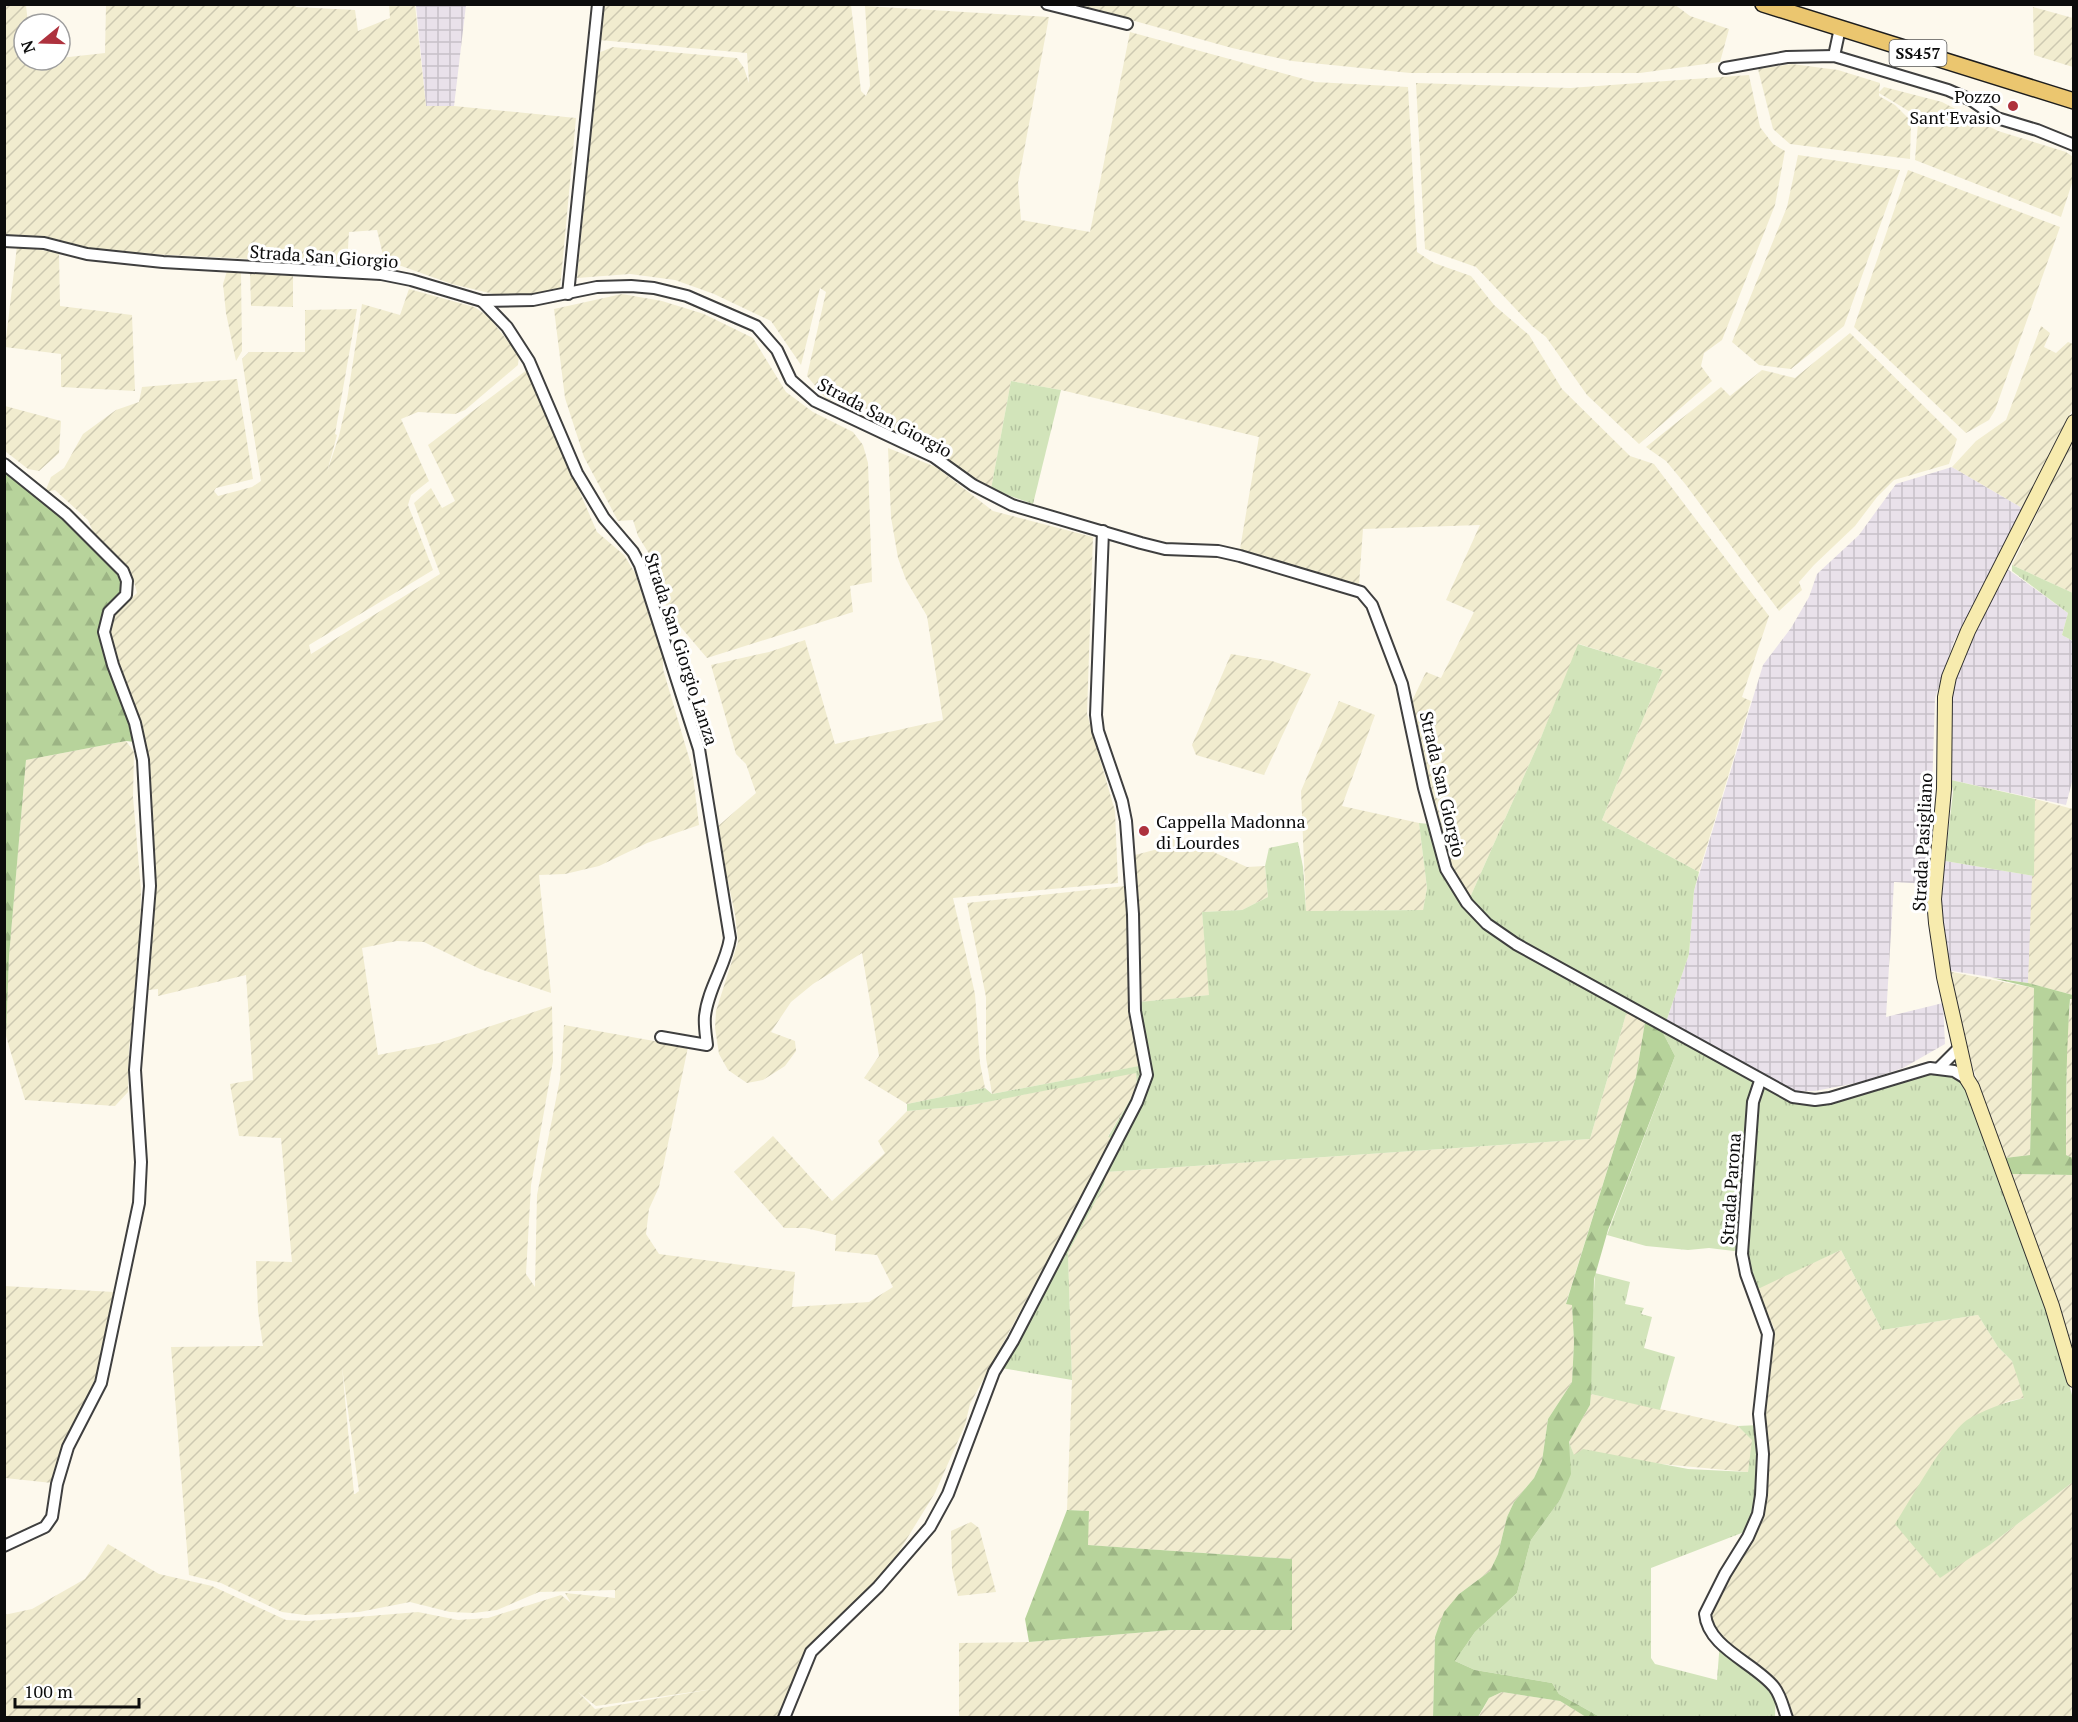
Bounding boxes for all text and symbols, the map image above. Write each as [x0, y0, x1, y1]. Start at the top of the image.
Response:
north arrow [12, 12, 72, 72]
text: N [15, 38, 40, 56]
road number: SS457 [1890, 40, 1946, 66]
place label: Pozzo Sant'Evasio [1909, 84, 2001, 129]
marker: Pozzo Sant'Evasio [2006, 99, 2020, 113]
street label: Strada San Giorgio [249, 239, 399, 273]
street label: Strada San Giorgio [814, 371, 956, 463]
street label: Strada San Giorgio Lanza [640, 550, 724, 748]
street label: Strada San Giorgio [1415, 709, 1471, 859]
street label: Strada Pasigliano [1906, 772, 1938, 912]
place label: Cappella Madonna di Lourdes [1156, 809, 1306, 854]
marker: Cappella Madonna di Lourdes [1137, 824, 1151, 838]
street label: Strada Parona [1714, 1132, 1746, 1246]
scale bar [15, 1671, 140, 1709]
text: 100 m [24, 1679, 73, 1703]

